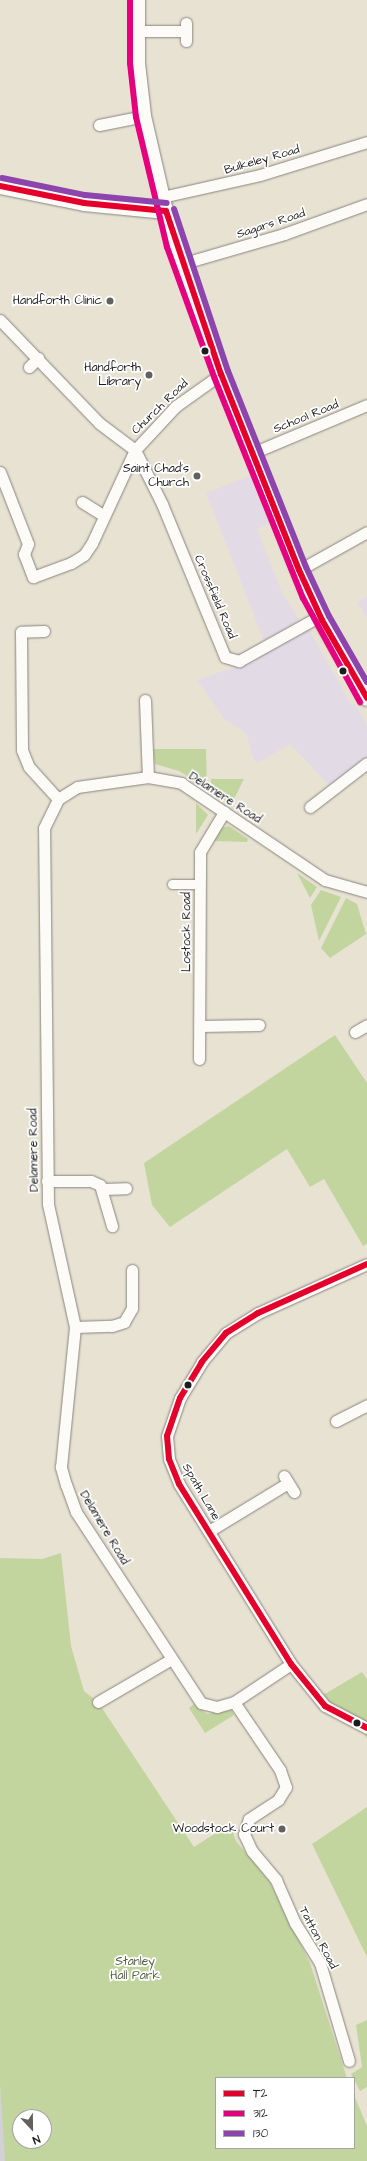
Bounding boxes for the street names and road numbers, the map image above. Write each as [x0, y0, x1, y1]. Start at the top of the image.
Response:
street label: Bulkeley Road [223, 142, 301, 178]
street label: Sagars Road [235, 206, 307, 242]
street label: Church Road [129, 376, 191, 438]
street label: School Road [271, 397, 341, 437]
street label: Crossfield Road [191, 553, 239, 641]
street label: Delamere Road [186, 769, 264, 827]
street label: Lostock Road [180, 892, 194, 972]
street label: Delamere Road [26, 1108, 42, 1192]
street label: Spath Lane [179, 1461, 223, 1523]
street label: Delamere Road [76, 1488, 132, 1568]
street label: Tatton Road [296, 1904, 340, 1972]

